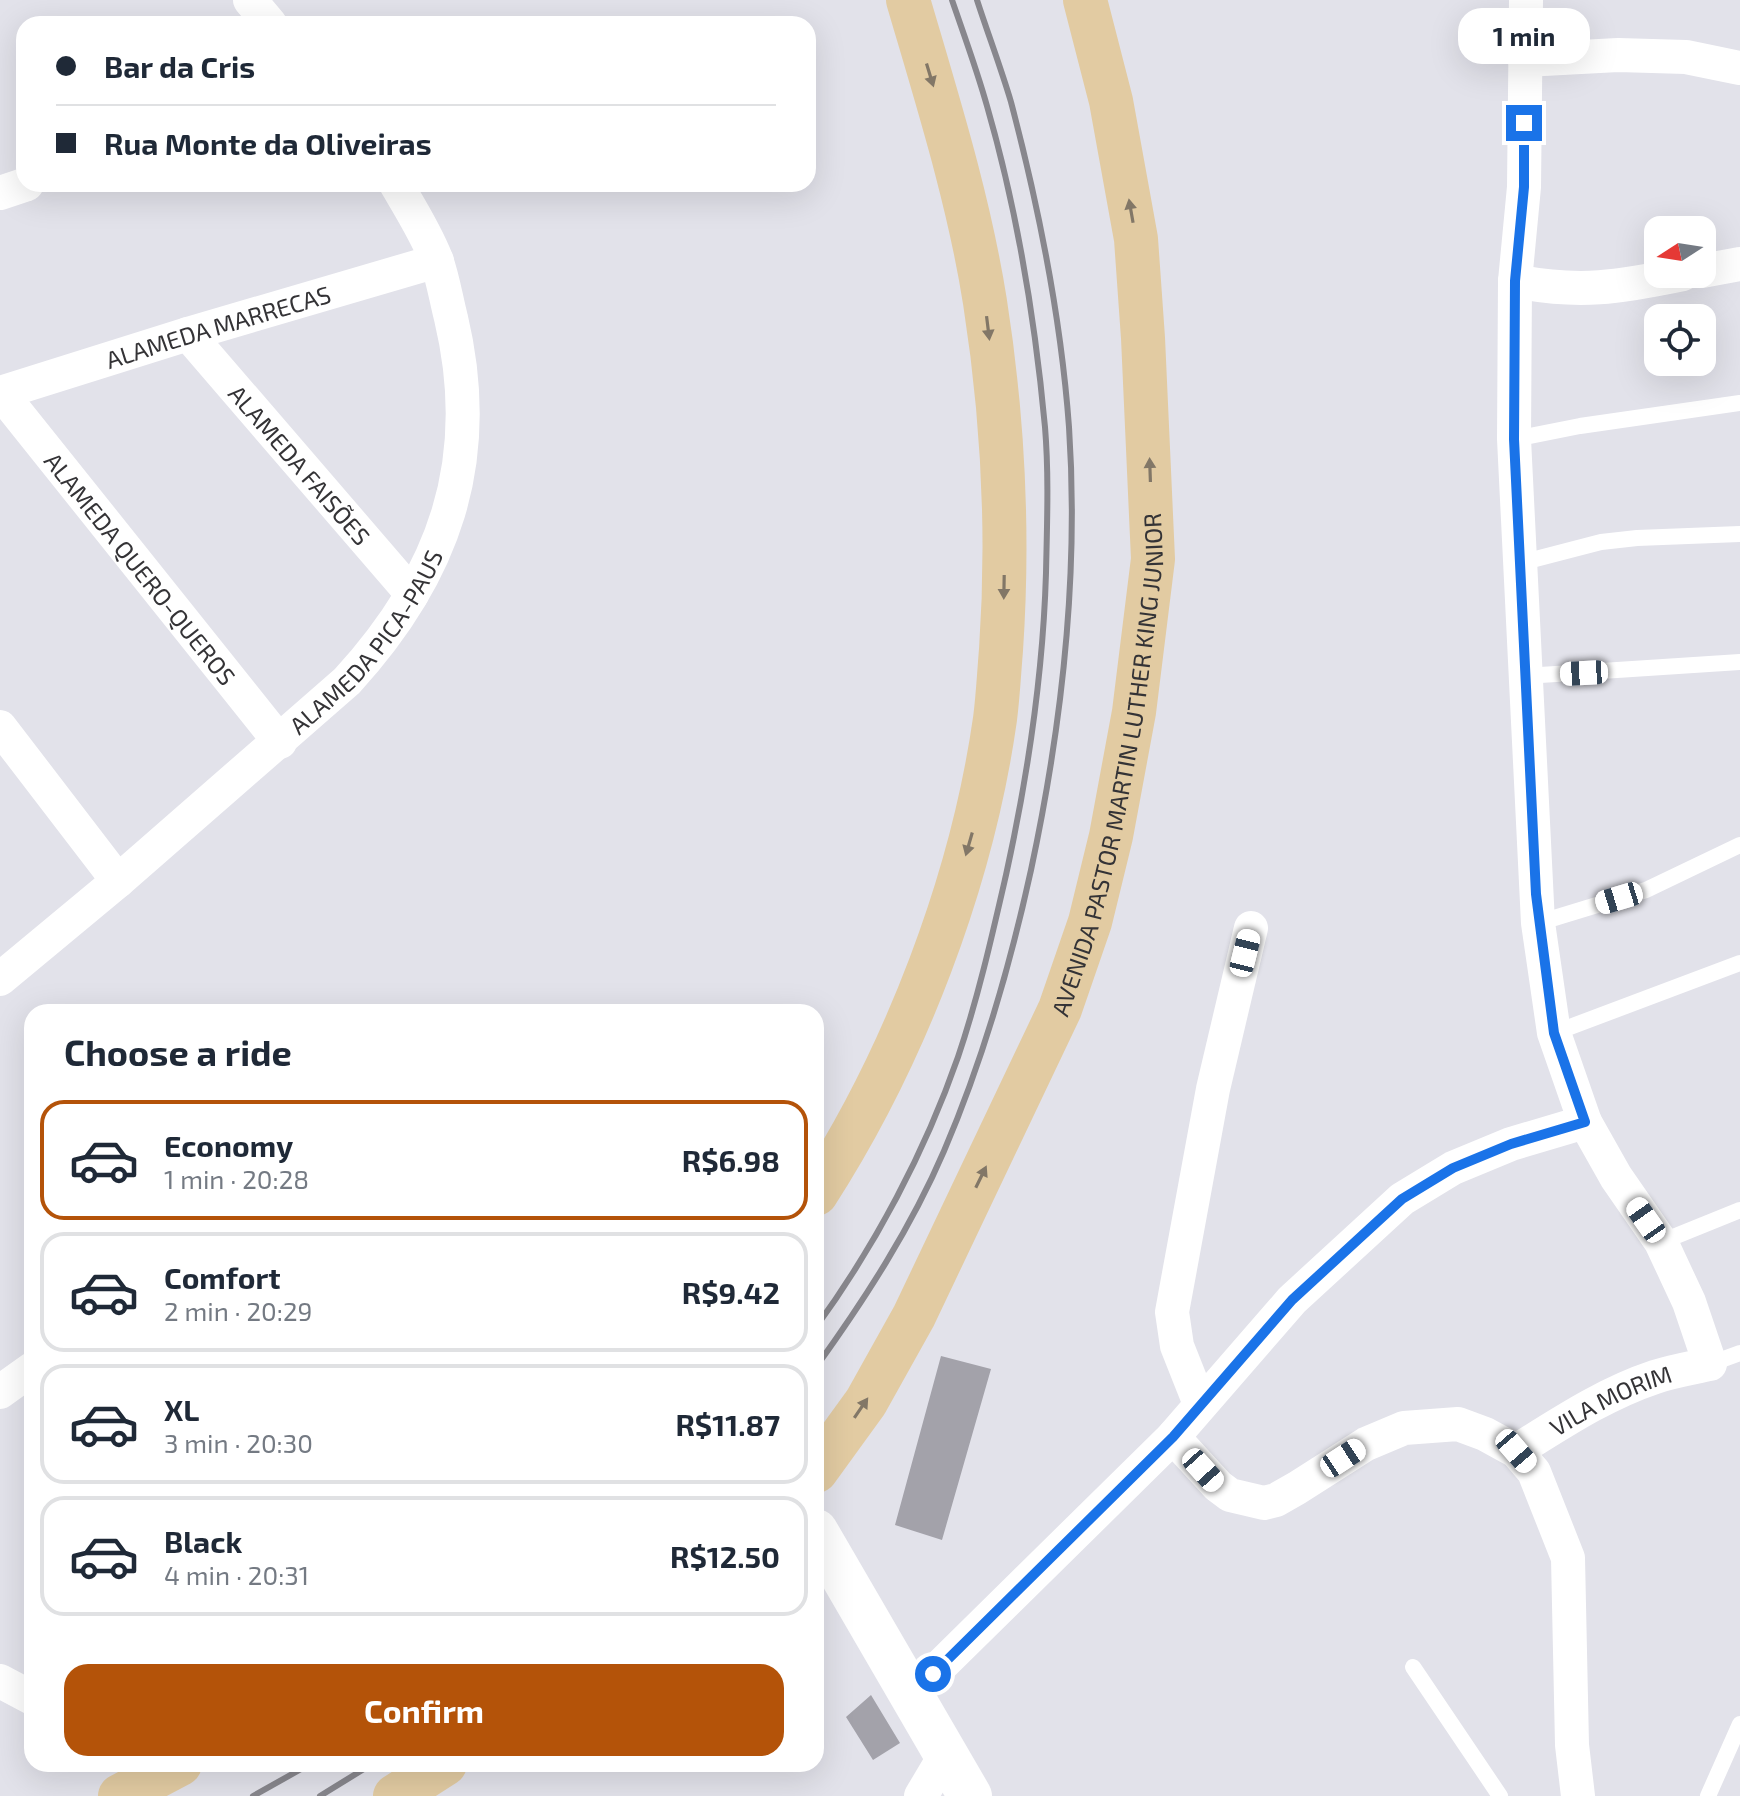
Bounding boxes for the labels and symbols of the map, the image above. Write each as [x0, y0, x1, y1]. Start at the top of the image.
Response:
callout: 1 min [1458, 7, 1590, 63]
one-way arrow [925, 63, 937, 87]
route end [1506, 105, 1542, 141]
one-way arrow [1124, 198, 1136, 223]
north arrow [1644, 216, 1716, 288]
street label: ALAMEDA MARRECAS [102, 279, 334, 374]
one-way arrow [982, 316, 995, 341]
street label: ALAMEDA FAISÕES [223, 378, 377, 550]
street label: ALAMEDA QUERO-QUEROS [39, 446, 243, 690]
one-way arrow [1144, 457, 1157, 482]
street label: AVENIDA PASTOR MARTIN LUTHER KING JUNIOR [1044, 512, 1168, 1019]
street label: ALAMEDA PICA-PAUS [283, 545, 448, 739]
one-way arrow [998, 575, 1010, 600]
car [1559, 660, 1609, 686]
one-way arrow [962, 832, 975, 856]
car [1593, 880, 1645, 916]
car [1228, 927, 1262, 979]
one-way arrow [974, 1165, 988, 1189]
car [1622, 1193, 1670, 1247]
street label: VILA MORIM [1544, 1358, 1675, 1441]
one-way arrow [853, 1397, 868, 1418]
car [1491, 1425, 1541, 1477]
car [1316, 1435, 1370, 1481]
car [1178, 1444, 1228, 1496]
route start [915, 1656, 951, 1692]

